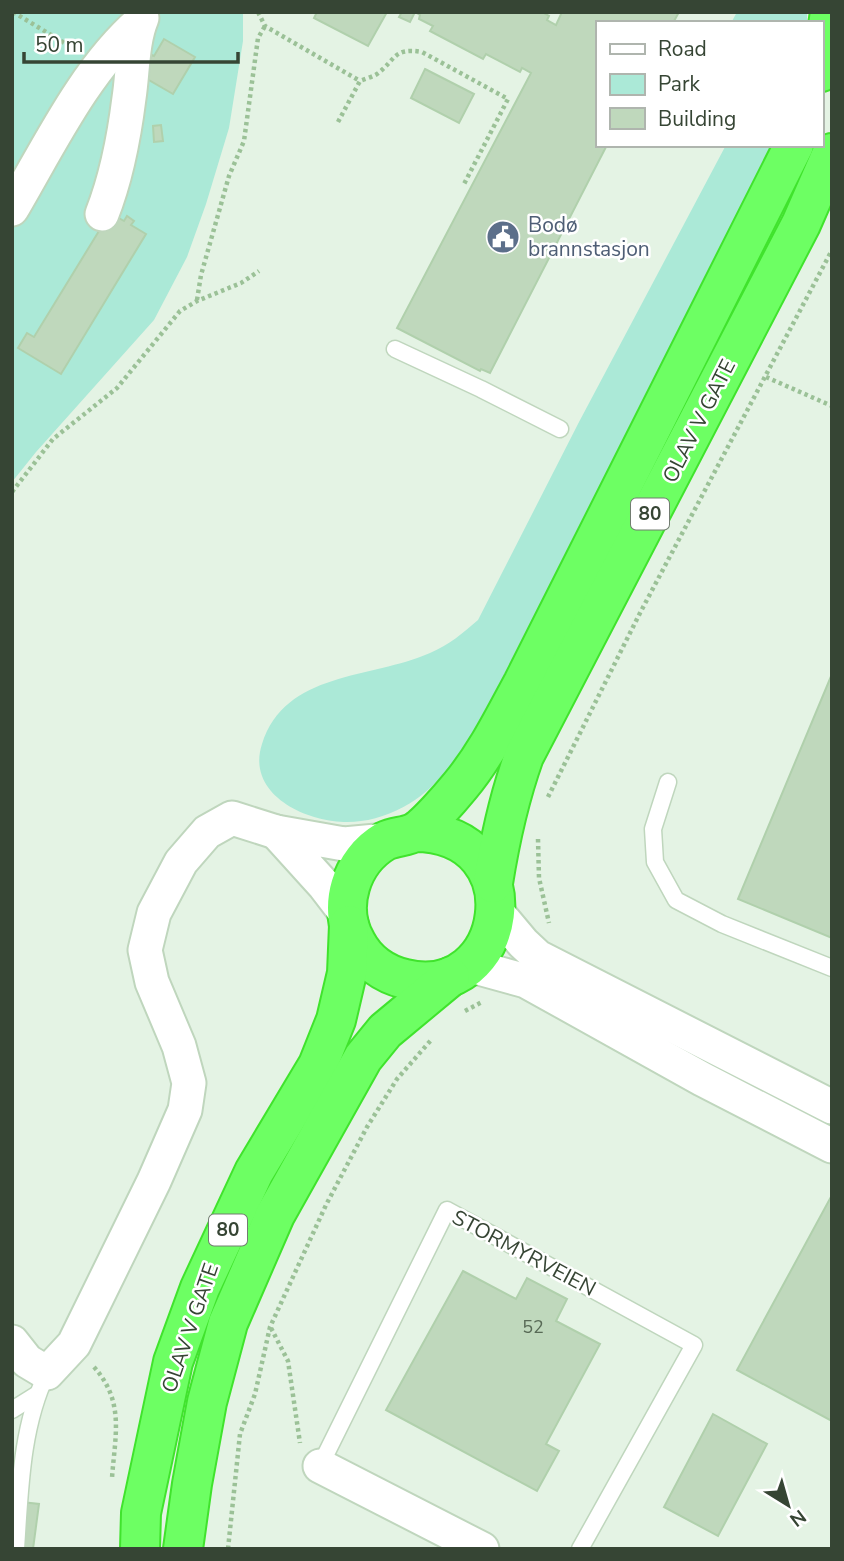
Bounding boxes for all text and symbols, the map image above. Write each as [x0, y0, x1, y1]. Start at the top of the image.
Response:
scale bar [24, 21, 238, 65]
legend [596, 21, 823, 147]
text: 50 m [35, 31, 84, 59]
text: Road [658, 35, 707, 63]
text: Park [658, 70, 700, 98]
text: Building [658, 105, 736, 133]
place label: Bodø brannstasjon [528, 211, 650, 263]
public building icon: Bodø brannstasjon [484, 218, 522, 256]
street label: OLAV V GATE [656, 355, 742, 487]
road number: 80 [631, 499, 669, 530]
street label: STORMYRVEIEN [447, 1203, 601, 1303]
road number: 80 [209, 1214, 247, 1246]
street label: OLAV V GATE [155, 1260, 225, 1396]
house number: 52 [522, 1315, 544, 1339]
north arrow [753, 1470, 823, 1540]
text: N [784, 1503, 811, 1532]

